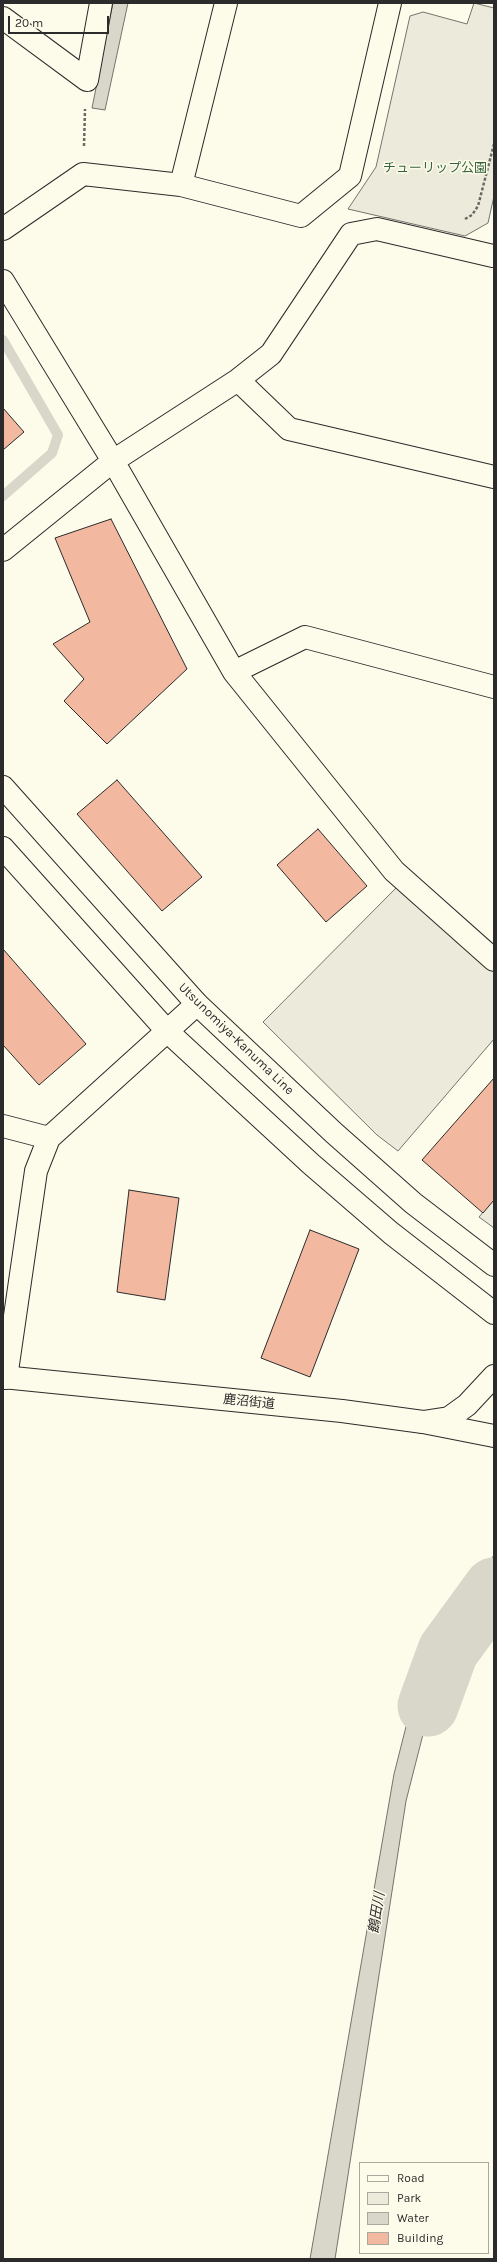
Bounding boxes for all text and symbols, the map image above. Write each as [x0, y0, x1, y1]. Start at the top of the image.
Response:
scale bar [10, 8, 111, 34]
text: 20 m [15, 16, 43, 30]
park label: チューリップ公園 [383, 160, 487, 176]
street label: Utsunomiya-Kanuma Line [175, 980, 297, 1098]
street label: 鹿沼街道 [222, 1392, 276, 1412]
water label: 鶴田川 [365, 1891, 389, 1935]
legend [359, 2162, 489, 2254]
text: Road [397, 2171, 425, 2185]
text: Park [397, 2191, 421, 2205]
text: Water [397, 2211, 429, 2225]
text: Building [397, 2231, 443, 2245]

